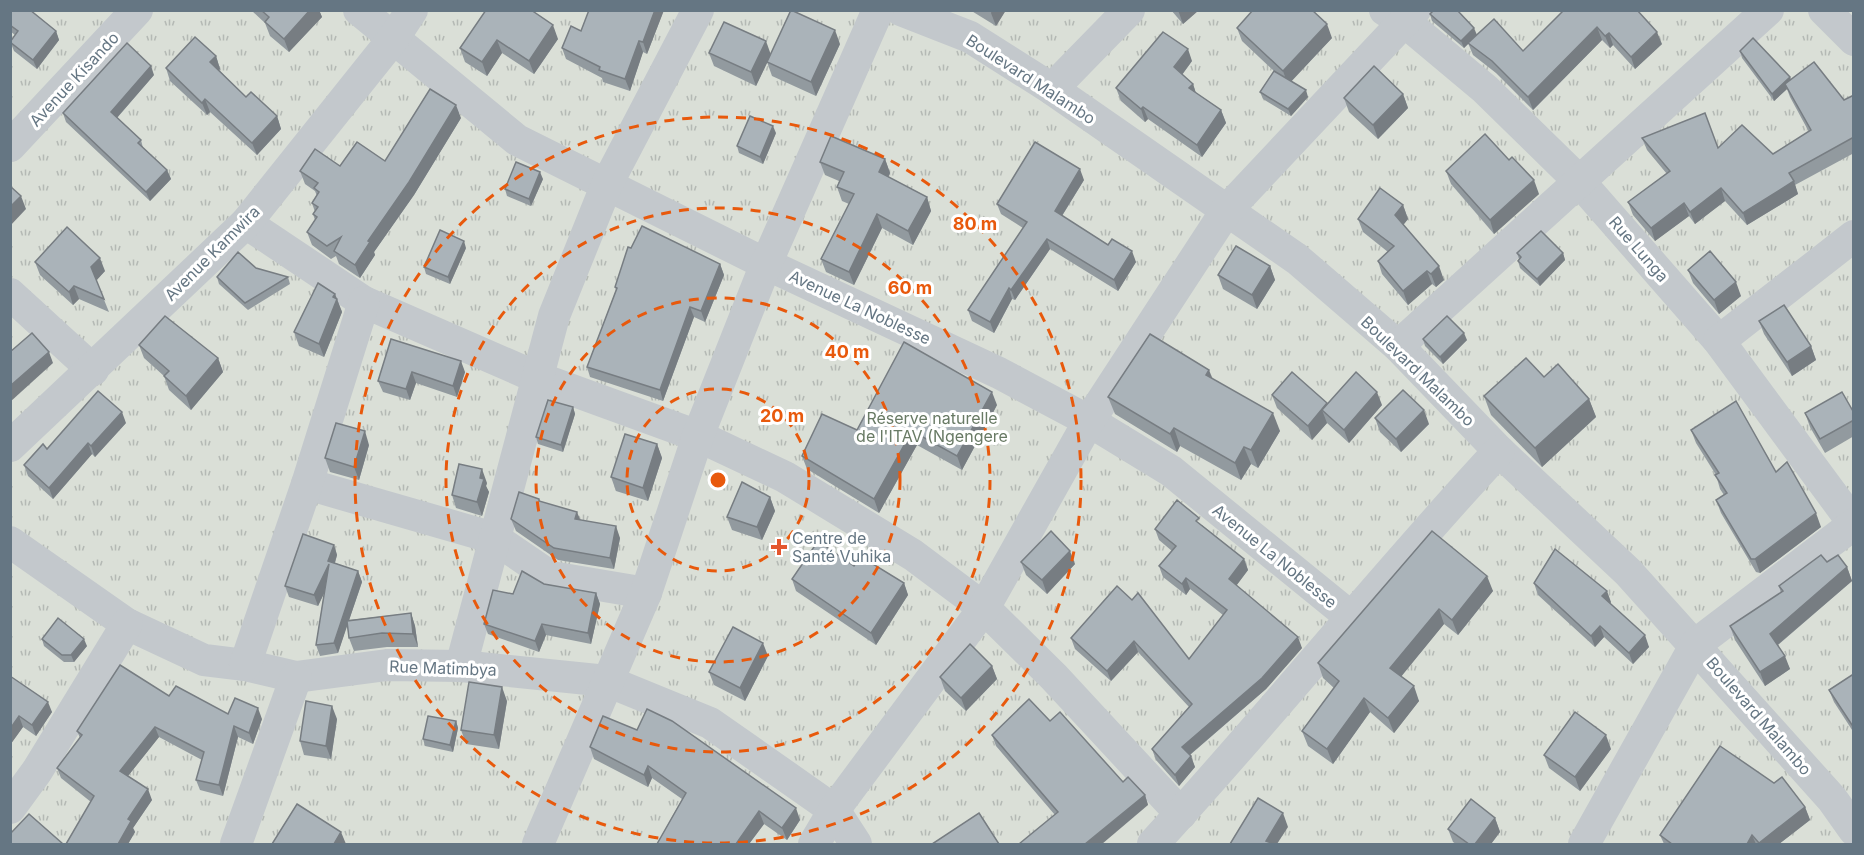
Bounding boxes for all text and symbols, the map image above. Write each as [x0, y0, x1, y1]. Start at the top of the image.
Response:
street label: Avenue Kisando [25, 28, 123, 130]
street label: Boulevard Malambo [963, 30, 1099, 128]
street label: Avenue Kamwira [160, 201, 264, 305]
street label: Rue Lunga [1605, 212, 1673, 286]
text: 80 m [953, 213, 997, 234]
street label: Avenue La Noblesse [786, 265, 934, 349]
text: 60 m [888, 277, 932, 298]
street label: Boulevard Malambo [1357, 312, 1479, 430]
text: 40 m [825, 341, 870, 362]
text: 20 m [760, 405, 804, 426]
park label: Réserve naturelle de l'ITAV (Ngengere [856, 408, 1008, 446]
centre of rings [708, 470, 728, 490]
street label: Avenue La Noblesse [1209, 500, 1341, 612]
place label: Centre de Santé Vuhika [792, 528, 891, 566]
marker: Centre de Santé Vuhika [770, 538, 788, 556]
street label: Boulevard Malambo [1702, 653, 1816, 779]
street label: Rue Matimbya [389, 656, 497, 680]

